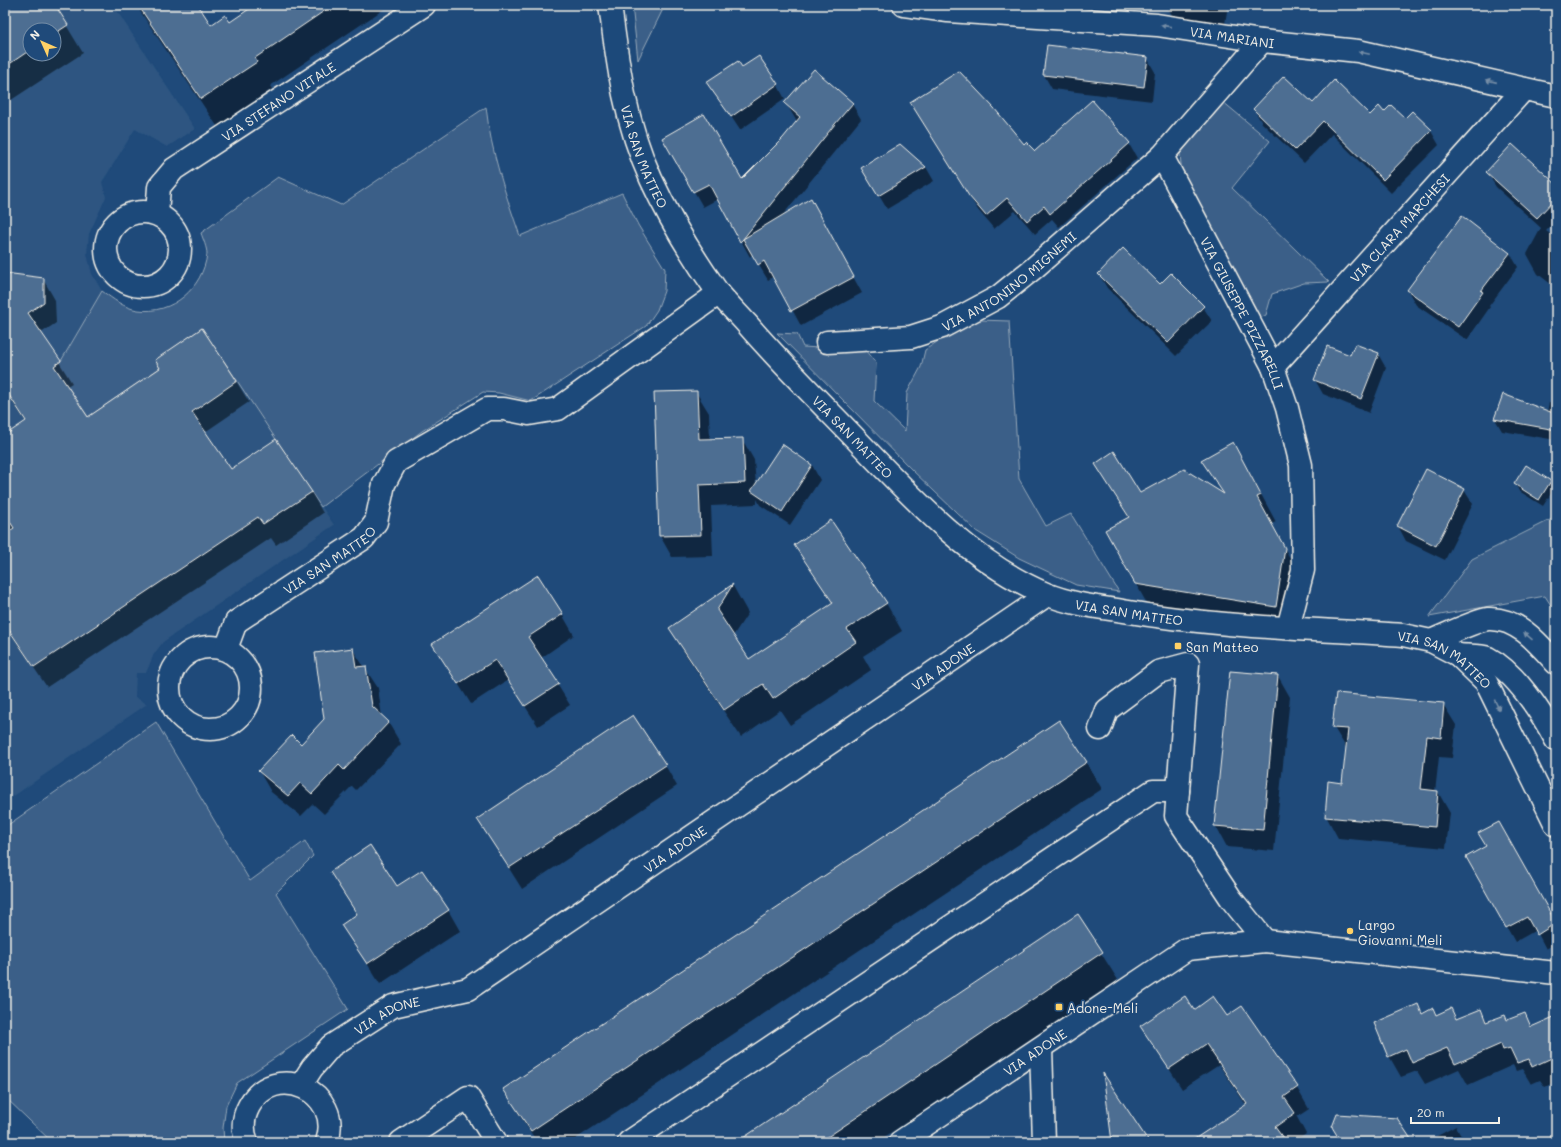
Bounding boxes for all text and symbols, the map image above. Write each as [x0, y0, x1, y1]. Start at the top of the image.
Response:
north arrow [22, 22, 62, 62]
street label: VIA MARIANI [1189, 22, 1276, 51]
one-way arrow [1160, 23, 1172, 29]
text: N [26, 26, 43, 43]
one-way arrow [1358, 49, 1370, 55]
street label: VIA STEFANO VITALE [218, 57, 338, 144]
one-way arrow [1484, 78, 1496, 84]
street label: VIA SAN MATTEO [618, 103, 672, 211]
street label: VIA CLARA MARCHESI [1346, 169, 1453, 285]
street label: VIA ANTONINO MIGNEMI [938, 227, 1079, 334]
street label: VIA GIUSEPPE PIZZARELLI [1197, 234, 1288, 391]
street label: VIA SAN MATTEO [809, 391, 897, 481]
street label: VIA SAN MATTEO [280, 522, 379, 597]
street label: VIA SAN MATTEO [1074, 595, 1184, 628]
street label: VIA SAN MATTEO [1397, 626, 1496, 691]
one-way arrow [1524, 632, 1533, 641]
place label: San Matteo [1186, 638, 1259, 655]
street label: VIA ADONE [908, 639, 977, 694]
marker: San Matteo [1173, 641, 1183, 651]
one-way arrow [1494, 699, 1500, 710]
street label: VIA ADONE [640, 821, 709, 876]
place label: Largo Giovanni Meli [1358, 916, 1443, 948]
marker: Largo Giovanni Meli [1345, 926, 1355, 936]
street label: VIA ADONE [350, 992, 421, 1038]
place label: Adone-Meli [1067, 999, 1138, 1016]
marker: Adone-Meli [1054, 1002, 1064, 1012]
street label: VIA ADONE [1000, 1024, 1069, 1079]
scale bar [1411, 1099, 1499, 1125]
text: 20 m [1417, 1104, 1445, 1120]

